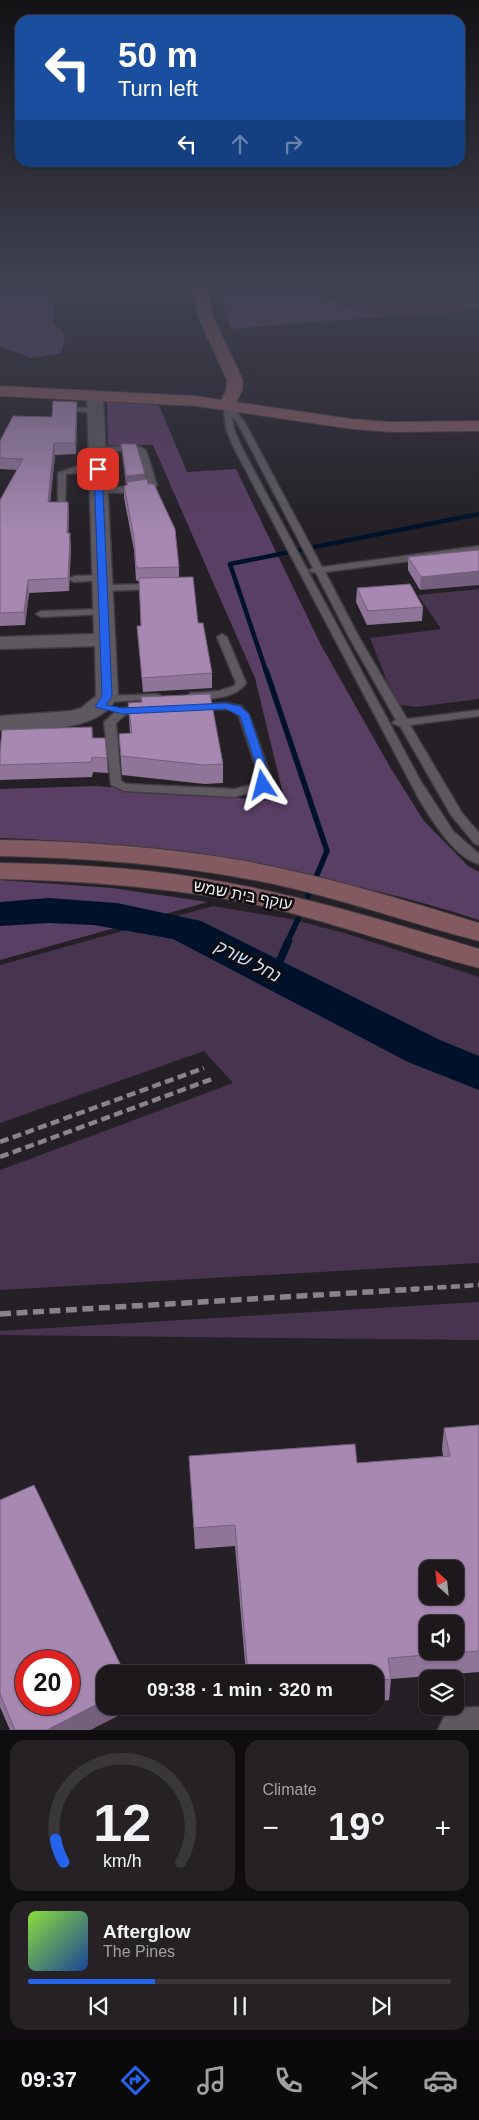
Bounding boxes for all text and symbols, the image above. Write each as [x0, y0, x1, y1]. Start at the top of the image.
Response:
icon: left [35, 35, 100, 100]
text: 50 m [118, 35, 198, 74]
text: Turn left [118, 76, 198, 101]
icon: left [173, 130, 201, 158]
icon: ahead [226, 130, 254, 158]
icon: right [279, 130, 307, 158]
pin [77, 448, 119, 490]
icon: arrive [84, 455, 112, 483]
position arrow [236, 758, 288, 810]
street label: עוקף בית שמש [192, 877, 294, 913]
water label: נחל שורק [211, 935, 284, 986]
north arrow [419, 1560, 464, 1605]
map controls [419, 1560, 464, 1715]
button: sound [419, 1615, 464, 1660]
speed limit sign: 20 [15, 1650, 80, 1715]
button: layers [419, 1670, 464, 1715]
text: 09:38 · 1 min · 320 m [147, 1679, 333, 1700]
text: Climate [263, 1781, 317, 1798]
text: 12 [93, 1794, 151, 1852]
text: 19° [328, 1806, 385, 1848]
text: − [263, 1812, 279, 1843]
text: + [435, 1812, 451, 1843]
text: km/h [103, 1851, 142, 1871]
text: Afterglow [103, 1921, 191, 1942]
text: The Pines [103, 1943, 175, 1960]
icon: previous [85, 1992, 113, 2020]
icon: pause [226, 1992, 254, 2020]
icon: next [367, 1992, 395, 2020]
icon: directions [118, 2063, 153, 2098]
icon: music [194, 2063, 229, 2098]
icon: phone [271, 2063, 306, 2098]
icon: climate [347, 2063, 382, 2098]
icon: car [423, 2063, 458, 2098]
text: 09:37 [21, 2067, 77, 2092]

